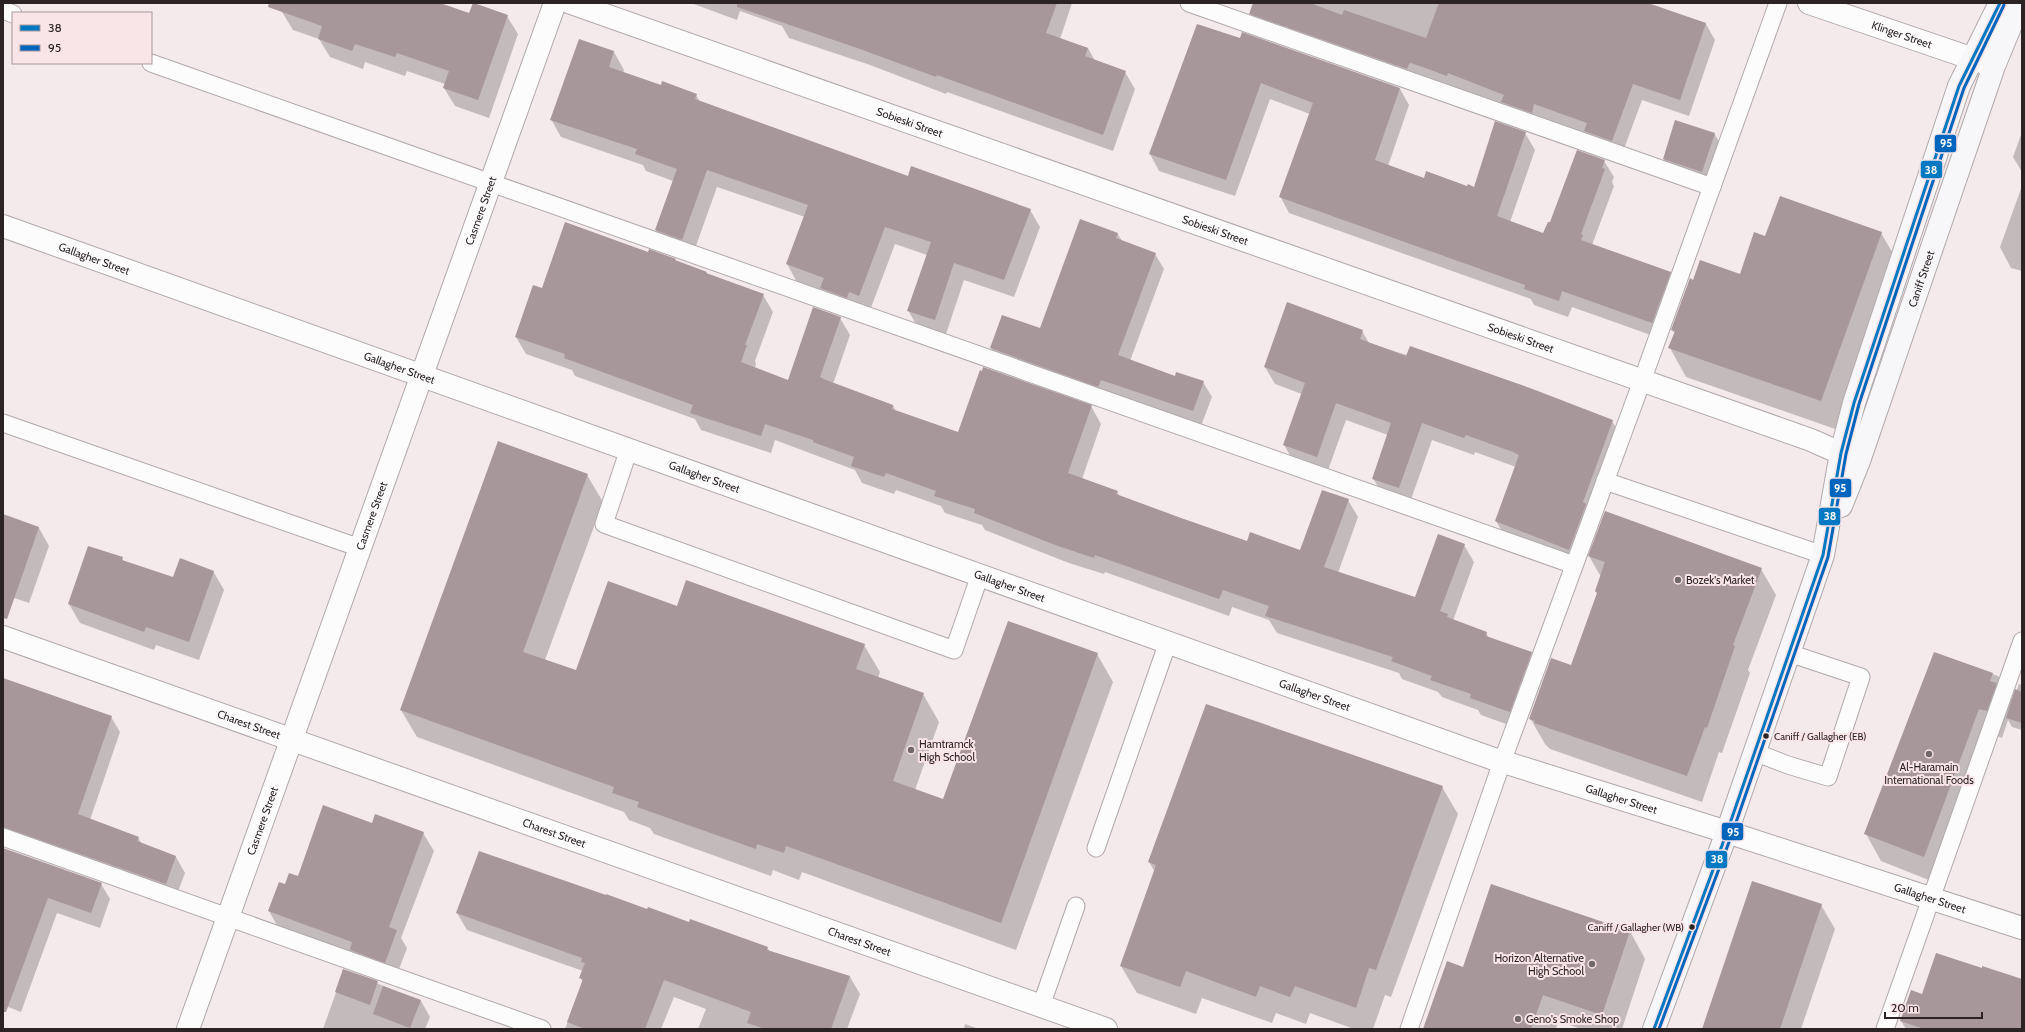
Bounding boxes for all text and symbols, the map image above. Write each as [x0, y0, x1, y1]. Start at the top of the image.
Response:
legend [12, 12, 152, 64]
street label: Klinger Street [1870, 18, 1934, 51]
text: 38 [48, 20, 62, 35]
text: 95 [48, 40, 61, 55]
street label: Sobieski Street [875, 104, 945, 141]
line badge: 95 [1934, 134, 1957, 153]
text: 95 [1940, 136, 1952, 150]
line badge: 38 [1920, 160, 1943, 179]
text: 38 [1925, 163, 1938, 177]
street label: Casmere Street [462, 174, 499, 247]
street label: Sobieski Street [1180, 212, 1250, 248]
street label: Gallagher Street [57, 240, 132, 278]
street label: Caniff Street [1905, 249, 1937, 309]
street label: Sobieski Street [1486, 320, 1556, 356]
street label: Gallagher Street [362, 349, 437, 387]
street label: Gallagher Street [667, 458, 742, 496]
line badge: 95 [1829, 478, 1852, 498]
street label: Casmere Street [353, 479, 390, 552]
text: 95 [1834, 481, 1846, 495]
line badge: 38 [1818, 507, 1841, 526]
text: 38 [1824, 509, 1837, 523]
street label: Gallagher Street [972, 567, 1047, 605]
place label: Bozek's Market [1686, 573, 1755, 587]
marker: Bozek's Market [1673, 575, 1683, 585]
street label: Gallagher Street [1277, 676, 1352, 714]
street label: Charest Street [215, 707, 283, 742]
place label: Caniff / Gallagher (EB) [1774, 730, 1866, 743]
marker: Caniff / Gallagher (EB) [1761, 731, 1771, 741]
place label: Hamtramck High School [919, 737, 975, 764]
marker: Hamtramck High School [906, 745, 916, 755]
marker: Al-Haramain International Foods [1924, 749, 1934, 759]
place label: Al-Haramain International Foods [1884, 760, 1974, 787]
street label: Gallagher Street [1584, 781, 1659, 817]
street label: Casmere Street [244, 785, 281, 857]
street label: Charest Street [521, 815, 588, 851]
line badge: 95 [1721, 822, 1744, 841]
text: 95 [1727, 825, 1739, 839]
line badge: 38 [1705, 850, 1728, 869]
text: 38 [1711, 852, 1724, 866]
street label: Gallagher Street [1892, 880, 1968, 916]
place label: Caniff / Gallagher (WB) [1588, 921, 1684, 934]
marker: Caniff / Gallagher (WB) [1687, 922, 1697, 932]
street label: Charest Street [826, 924, 893, 959]
place label: Horizon Alternative High School [1494, 951, 1584, 978]
marker: Horizon Alternative High School [1587, 959, 1597, 969]
scale bar [1885, 994, 1982, 1020]
text: 20 m [1891, 1000, 1919, 1015]
place label: Geno's Smoke Shop [1526, 1012, 1619, 1026]
marker: Geno's Smoke Shop [1513, 1014, 1523, 1024]

